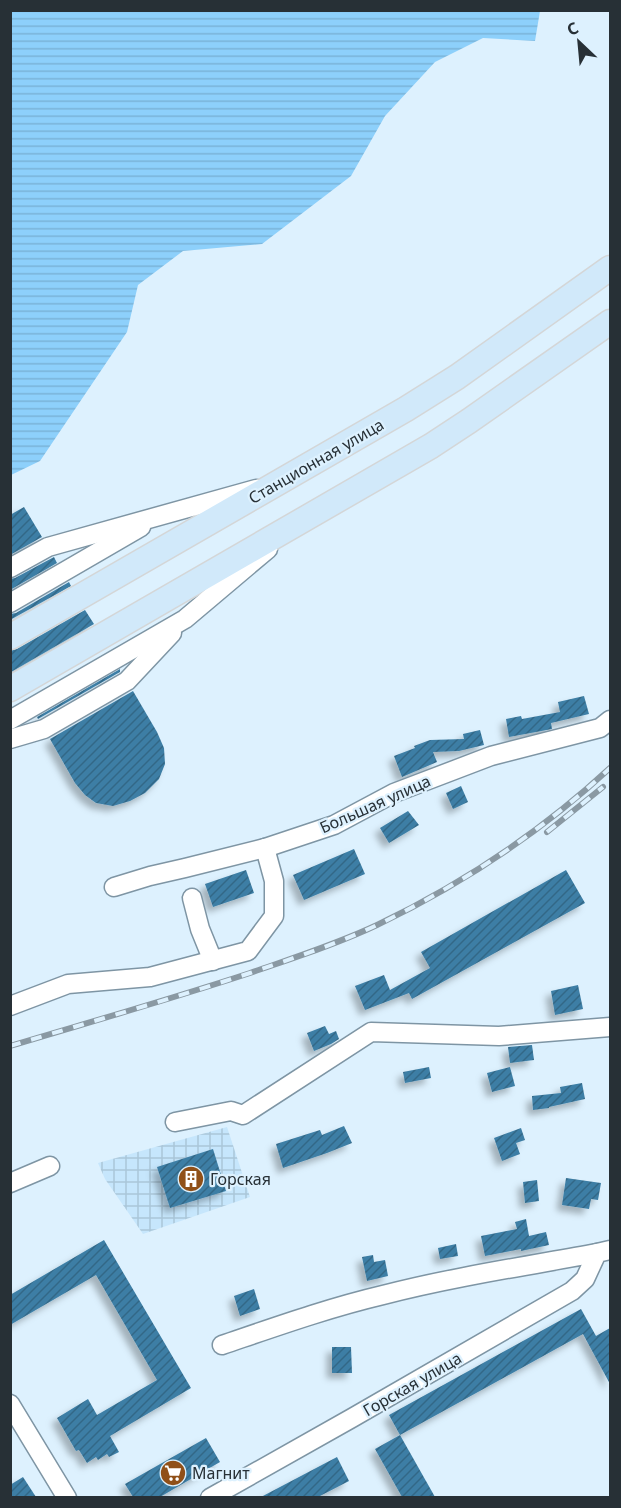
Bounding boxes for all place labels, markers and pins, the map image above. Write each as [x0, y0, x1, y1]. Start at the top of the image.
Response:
building icon: Горская [176, 1164, 206, 1194]
place label: Горская [210, 1168, 271, 1190]
supermarket icon: Магнит [158, 1458, 188, 1488]
place label: Магнит [192, 1462, 250, 1484]

